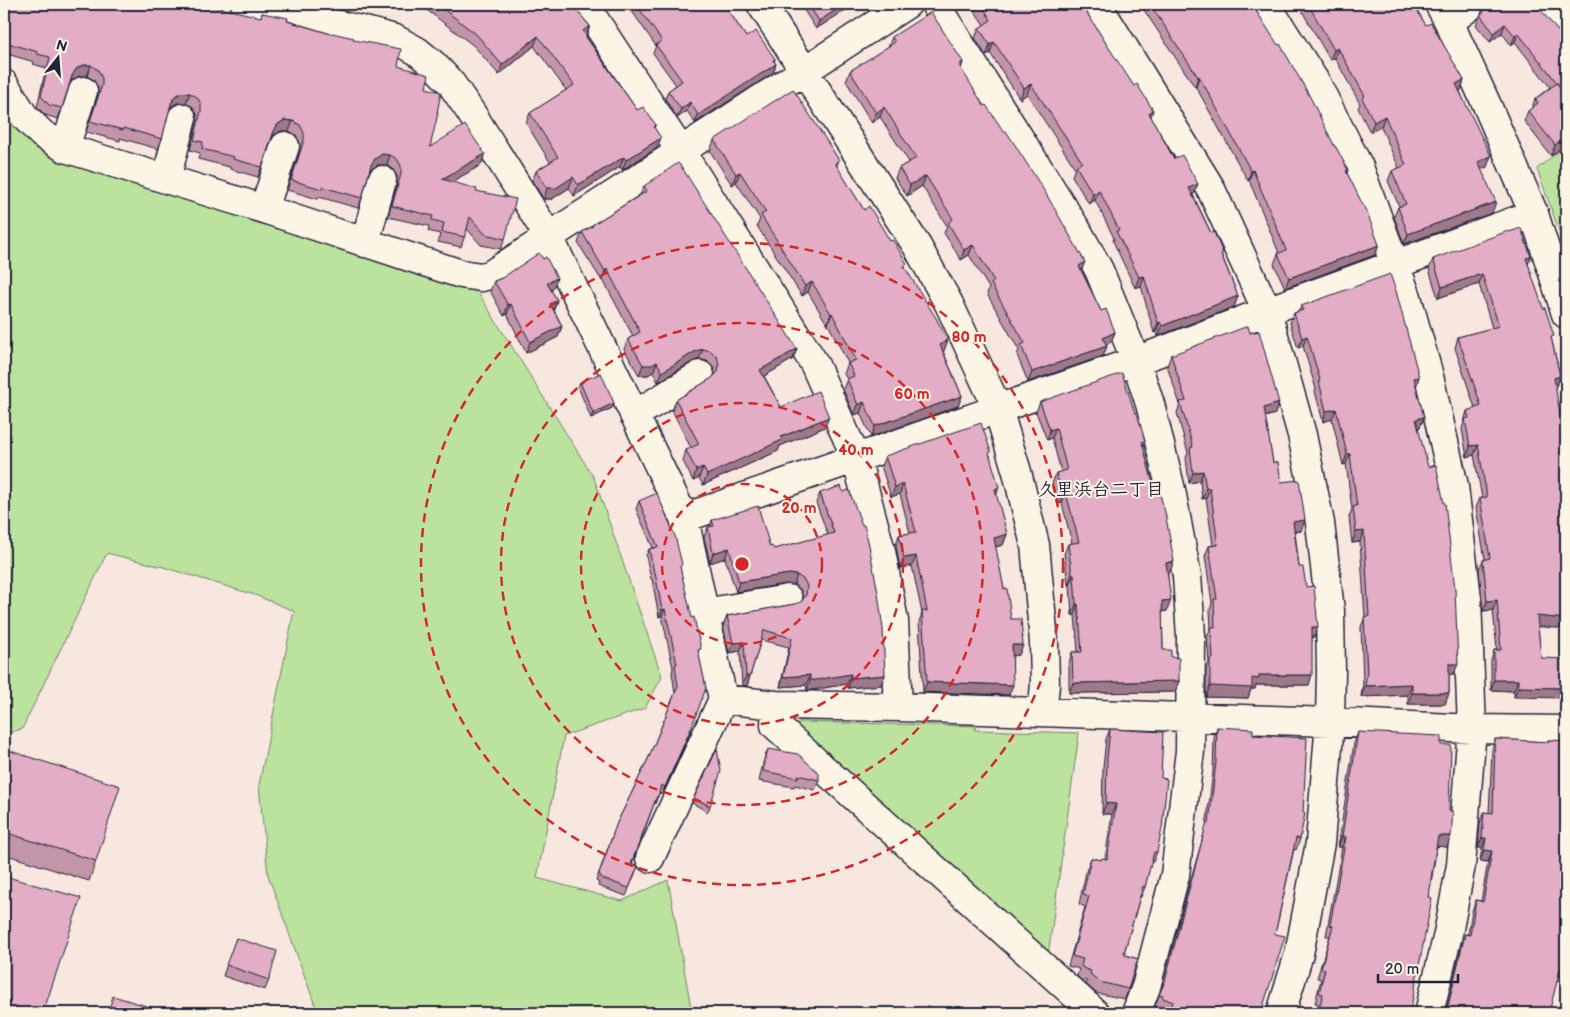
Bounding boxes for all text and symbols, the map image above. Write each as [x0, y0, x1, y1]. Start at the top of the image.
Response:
north arrow [32, 32, 82, 82]
text: N [54, 36, 69, 56]
text: 80 m [951, 328, 987, 347]
text: 60 m [894, 385, 930, 404]
text: 40 m [838, 441, 874, 460]
district label: 久里浜台二丁目 [1038, 479, 1164, 500]
text: 20 m [782, 499, 817, 518]
centre of rings [733, 555, 751, 573]
scale bar [1378, 952, 1458, 984]
text: 20 m [1385, 960, 1419, 979]

